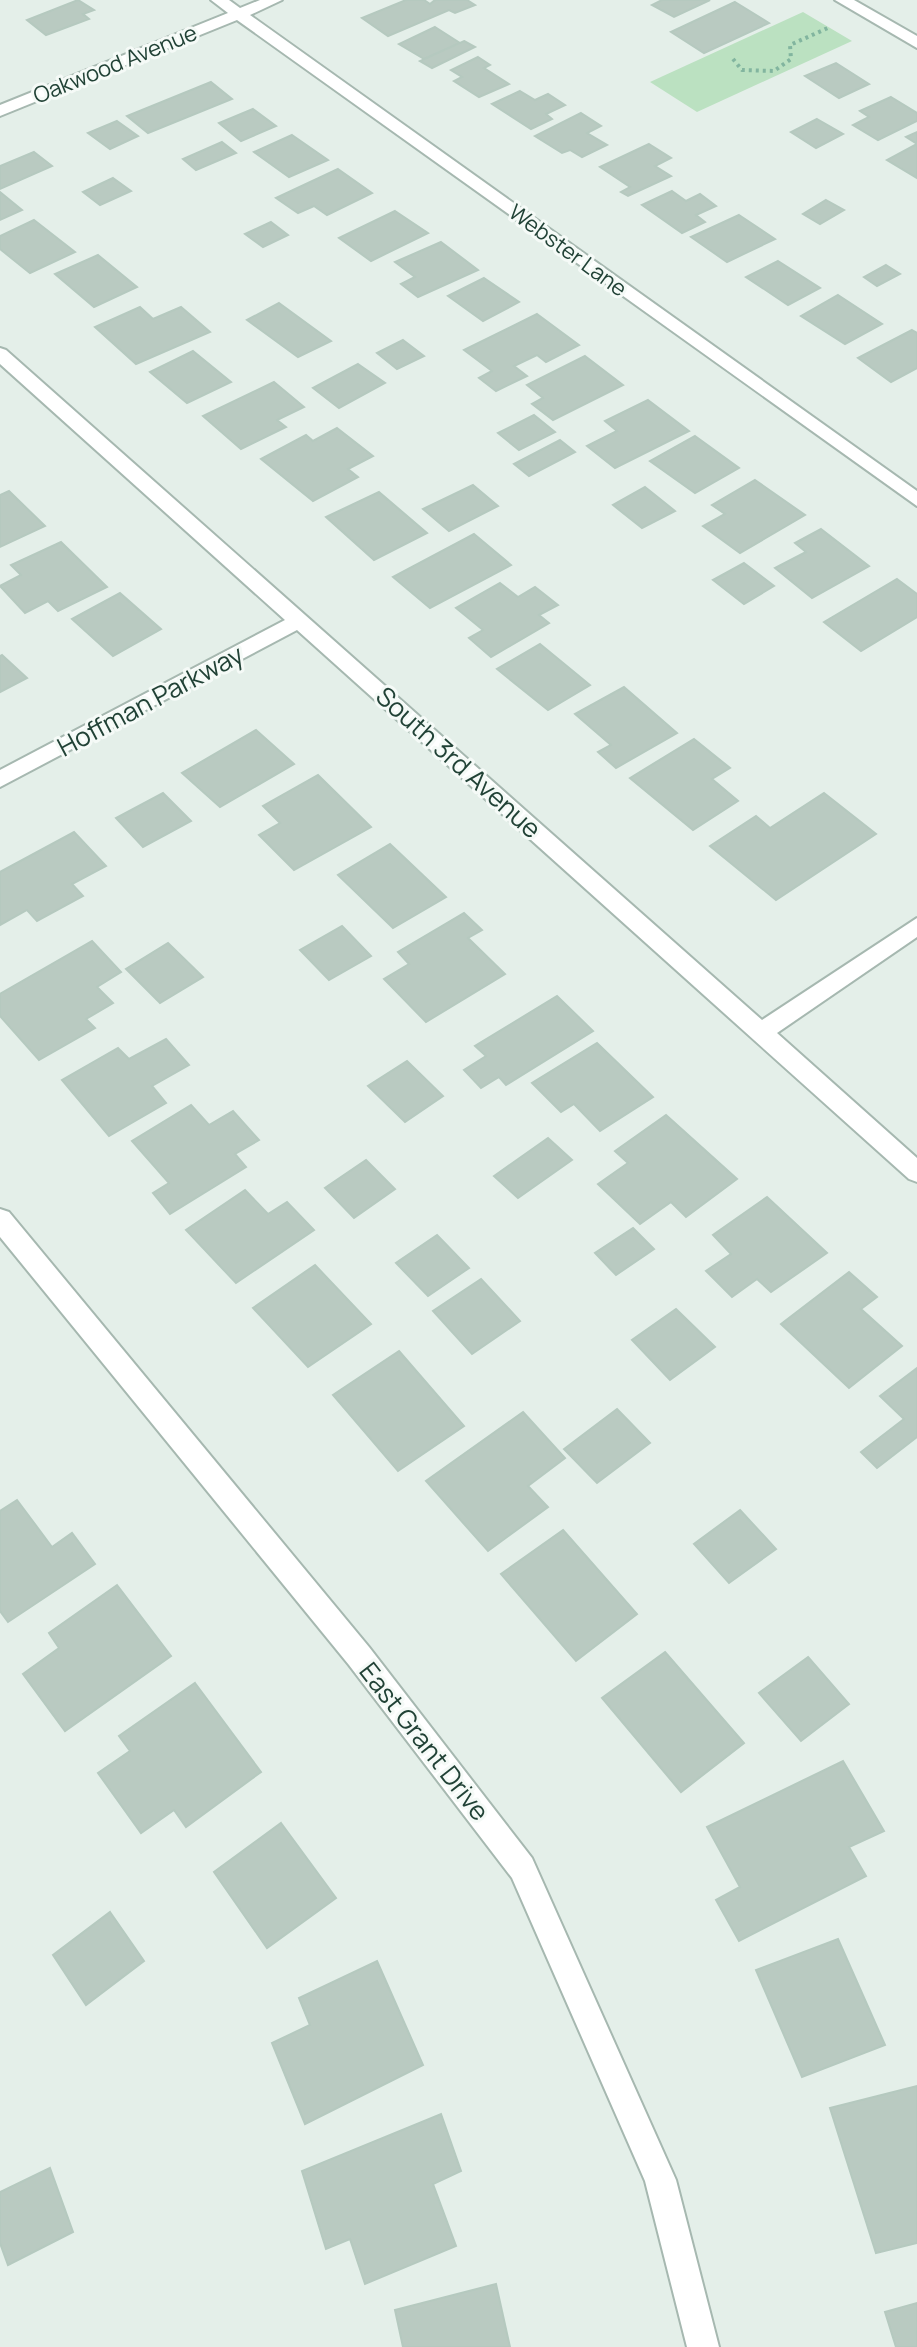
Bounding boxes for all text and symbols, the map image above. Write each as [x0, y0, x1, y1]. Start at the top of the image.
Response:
street label: Oakwood Avenue [29, 17, 202, 111]
street label: Webster Lane [503, 197, 633, 303]
street label: Hoffman Parkway [51, 636, 250, 764]
street label: South 3rd Avenue [369, 678, 549, 846]
street label: East Grant Drive [352, 1654, 498, 1828]

